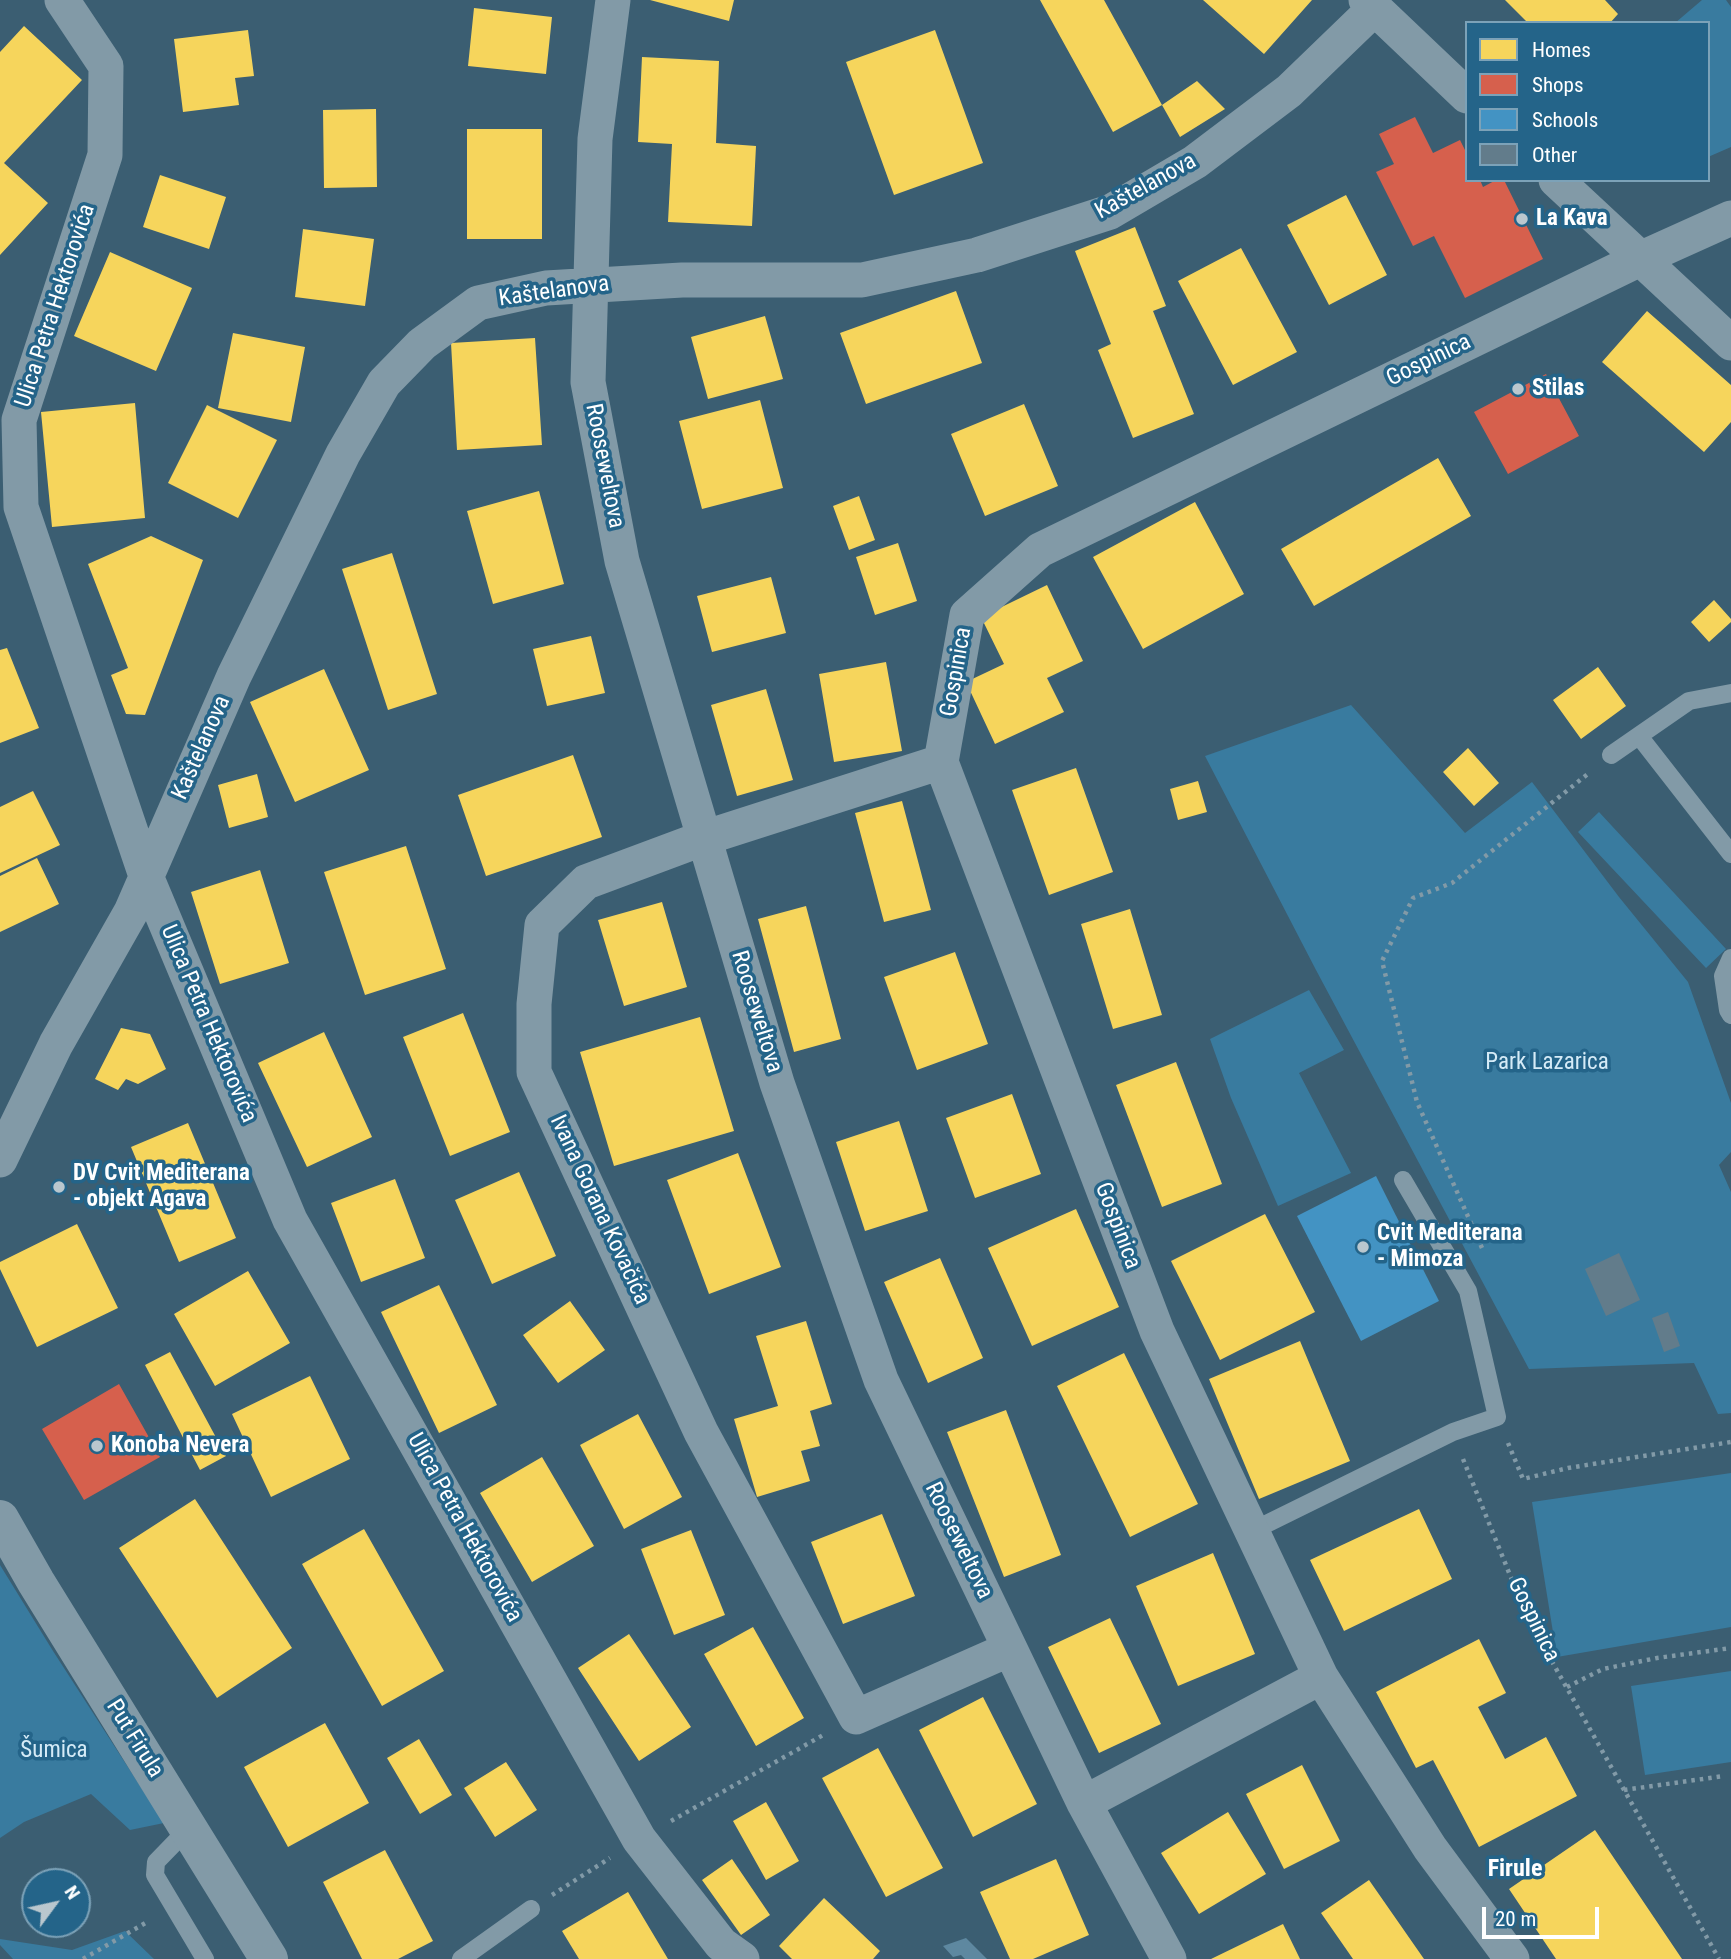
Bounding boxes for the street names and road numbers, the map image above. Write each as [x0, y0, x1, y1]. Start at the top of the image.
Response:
street label: Kaštelanova [1091, 148, 1201, 226]
street label: Ulica Petra Hektorovića [10, 201, 102, 411]
street label: Kaštelanova [497, 271, 611, 313]
street label: Gospinica [1382, 329, 1476, 393]
street label: Rooseweltova [578, 401, 630, 531]
street label: Gospinica [936, 625, 978, 719]
street label: Kaštelanova [167, 692, 237, 804]
street label: Ulica Petra Hektorovića [154, 921, 262, 1127]
street label: Rooseweltova [724, 948, 788, 1076]
street label: Ivana Gorana Kovačića [543, 1111, 655, 1309]
street label: Gospinica [1088, 1179, 1146, 1273]
street label: Ulica Petra Hektorovića [401, 1429, 527, 1627]
street label: Rooseweltova [918, 1478, 998, 1604]
street label: Gospinica [1501, 1573, 1565, 1667]
street label: Put Firula [99, 1695, 169, 1783]

